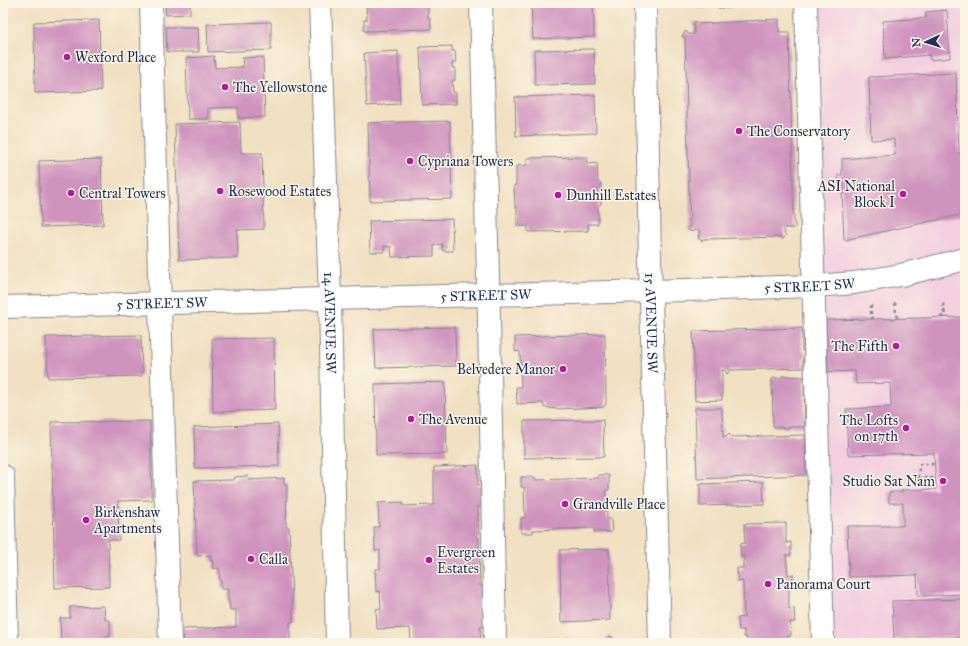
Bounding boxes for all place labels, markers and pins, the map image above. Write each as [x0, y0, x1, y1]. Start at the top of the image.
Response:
place label: Wexford Place [75, 49, 156, 66]
marker: Wexford Place [62, 52, 72, 62]
place label: The Yellowstone [233, 79, 328, 96]
marker: The Yellowstone [220, 82, 230, 92]
place label: The Conservatory [747, 123, 851, 140]
marker: The Conservatory [734, 126, 744, 136]
place label: Cypriana Towers [418, 153, 513, 170]
marker: Cypriana Towers [405, 156, 415, 166]
place label: ASI National Block I [817, 178, 895, 211]
place label: Rosewood Estates [228, 183, 331, 200]
place label: Central Towers [79, 185, 166, 202]
marker: Rosewood Estates [215, 186, 225, 196]
place label: Dunhill Estates [566, 187, 656, 204]
marker: Central Towers [66, 188, 76, 198]
marker: ASI National Block I [898, 189, 908, 199]
marker: Dunhill Estates [553, 190, 563, 200]
place label: The Fifth [831, 338, 888, 355]
marker: The Fifth [891, 341, 901, 351]
place label: Belvedere Manor [457, 361, 556, 378]
marker: Belvedere Manor [558, 364, 568, 374]
place label: The Avenue [419, 411, 487, 428]
place label: The Lofts on 17th [840, 412, 898, 445]
marker: The Avenue [406, 414, 416, 424]
marker: The Lofts on 17th [901, 423, 911, 433]
place label: Studio Sat Nam [842, 473, 935, 490]
marker: Studio Sat Nam [938, 476, 948, 486]
place label: Grandville Place [573, 496, 666, 513]
marker: Grandville Place [560, 499, 570, 509]
place label: Birkenshaw Apartments [93, 504, 162, 537]
marker: Birkenshaw Apartments [81, 515, 91, 525]
place label: Evergreen Estates [437, 544, 496, 577]
place label: Calla [259, 551, 288, 568]
marker: Calla [246, 554, 256, 564]
marker: Evergreen Estates [424, 555, 434, 565]
place label: Panorama Court [776, 576, 871, 593]
marker: Panorama Court [763, 579, 773, 589]

